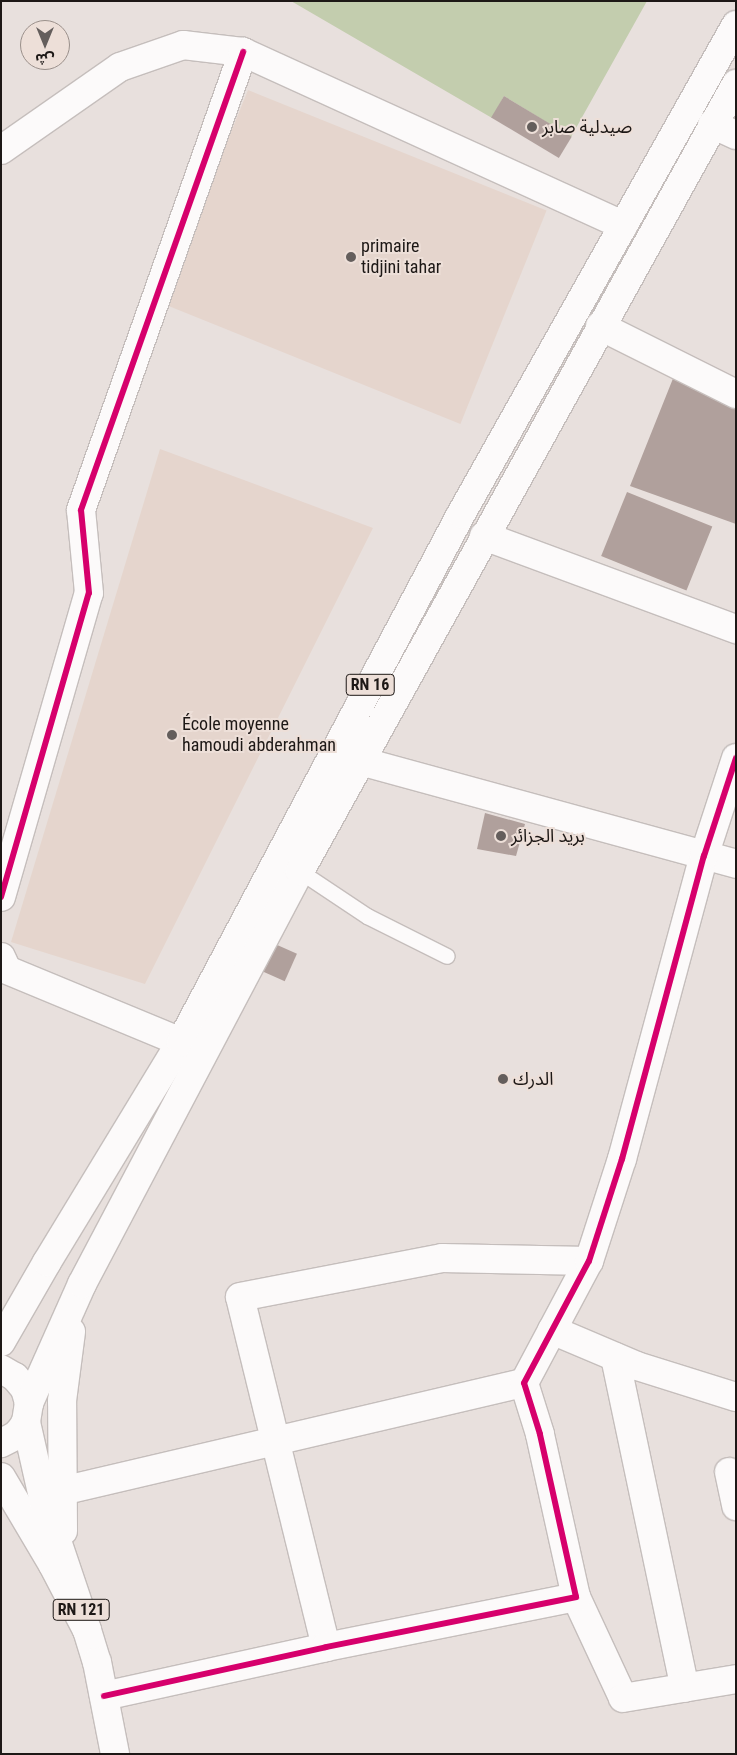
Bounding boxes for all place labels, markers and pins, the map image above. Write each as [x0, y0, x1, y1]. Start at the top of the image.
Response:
place label: صيدلية صابر [542, 116, 632, 138]
marker: صيدلية صابر [526, 121, 538, 133]
place label: primaire tidjini tahar [361, 236, 441, 278]
marker: primaire tidjini tahar [345, 251, 357, 263]
place label: École moyenne hamoudi abderahman [182, 714, 336, 756]
marker: École moyenne hamoudi abderahman [166, 729, 178, 741]
place label: بريد الجزائر [511, 825, 585, 847]
marker: بريد الجزائر [495, 830, 507, 842]
place label: الدرك [513, 1068, 554, 1090]
marker: الدرك [497, 1073, 509, 1085]

